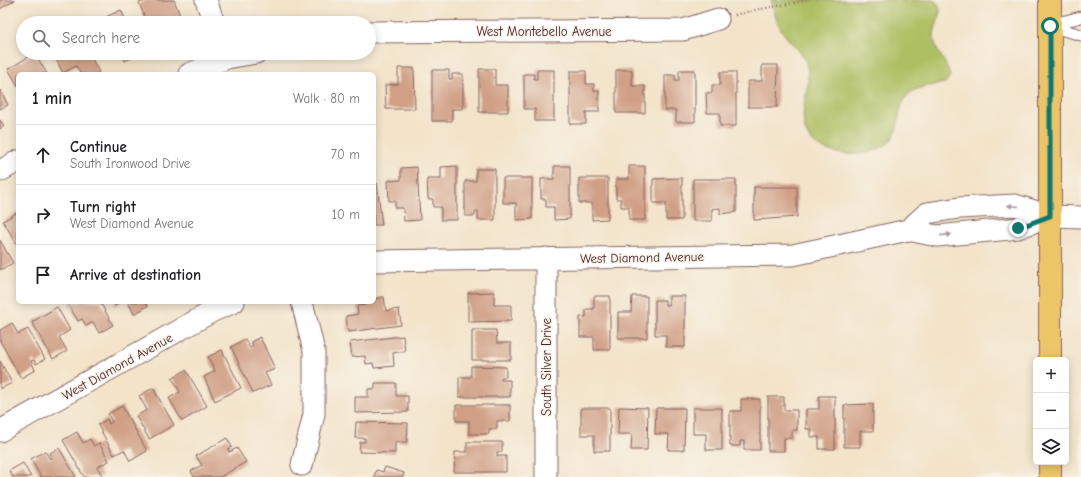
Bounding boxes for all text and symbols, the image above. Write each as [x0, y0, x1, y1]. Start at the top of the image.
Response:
search box [16, 16, 376, 60]
route start [1041, 17, 1059, 35]
street label: West Montebello Avenue [476, 24, 612, 39]
icon: search [30, 27, 52, 49]
text: Search here [62, 29, 140, 47]
text: 1 min [32, 89, 72, 108]
text: Walk · 80 m [293, 91, 360, 106]
text: Continue [70, 138, 127, 156]
icon: ahead [32, 144, 54, 166]
text: 70 m [331, 147, 360, 162]
text: South Ironwood Drive [70, 156, 190, 171]
text: Turn right [70, 198, 136, 216]
one-way arrow [1007, 202, 1019, 209]
icon: right [32, 204, 54, 226]
text: 10 m [332, 207, 360, 222]
text: West Diamond Avenue [70, 216, 194, 231]
route end [1009, 219, 1027, 237]
one-way arrow [940, 231, 952, 238]
street label: West Diamond Avenue [580, 249, 705, 266]
icon: arrive [32, 264, 54, 286]
text: Arrive at destination [70, 266, 201, 284]
street label: South Silver Drive [539, 318, 554, 416]
street label: West Diamond Avenue [59, 330, 175, 403]
map controls [1033, 357, 1069, 465]
button: + [1033, 357, 1069, 393]
button: − [1033, 393, 1069, 429]
button: layers [1033, 429, 1069, 465]

